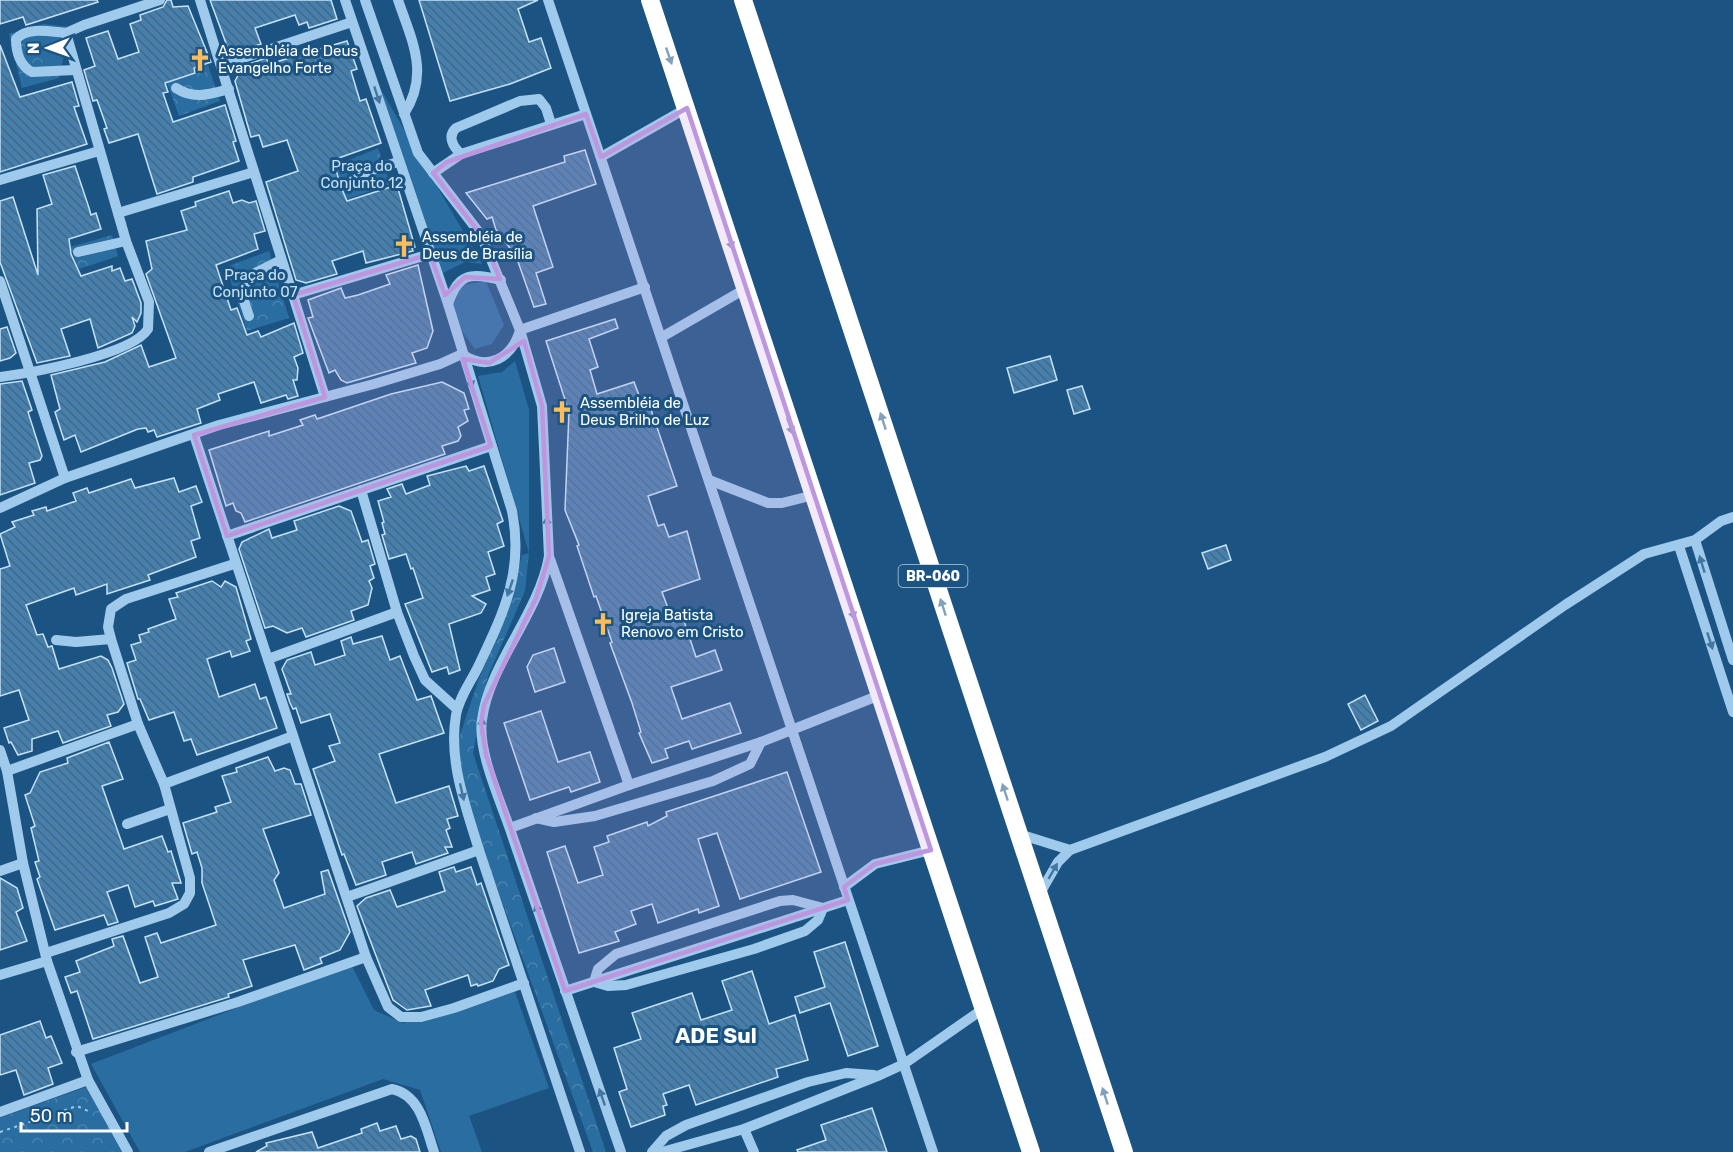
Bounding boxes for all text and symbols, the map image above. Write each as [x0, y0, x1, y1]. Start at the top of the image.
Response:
north arrow [18, 18, 78, 78]
text: N [24, 42, 43, 54]
place label: Assembléia de Deus Evangelho Forte [218, 42, 358, 77]
church icon: Assembléia de Deus Evangelho Forte [187, 47, 213, 73]
one-way arrow [664, 47, 674, 65]
one-way arrow [372, 86, 382, 104]
park label: Praça do Conjunto 12 [321, 157, 404, 192]
place label: Assembléia de Deus de Brasília [422, 228, 533, 263]
one-way arrow [725, 232, 735, 250]
church icon: Assembléia de Deus de Brasília [391, 233, 417, 259]
park label: Praça do Conjunto 07 [213, 266, 298, 301]
one-way arrow [466, 371, 475, 389]
place label: Assembléia de Deus Brilho de Luz [580, 394, 710, 429]
church icon: Assembléia de Deus Brilho de Luz [549, 399, 575, 425]
one-way arrow [877, 412, 887, 430]
one-way arrow [786, 417, 796, 435]
one-way arrow [542, 515, 552, 534]
one-way arrow [1697, 555, 1706, 573]
road number: BR-060 [898, 565, 968, 587]
one-way arrow [505, 579, 515, 597]
one-way arrow [938, 598, 948, 616]
one-way arrow [848, 602, 857, 620]
place label: Igreja Batista Renovo em Cristo [621, 606, 744, 641]
church icon: Igreja Batista Renovo em Cristo [590, 611, 616, 637]
one-way arrow [1706, 632, 1715, 650]
one-way arrow [477, 717, 487, 736]
one-way arrow [458, 782, 468, 801]
one-way arrow [999, 783, 1009, 801]
one-way arrow [1047, 863, 1058, 879]
one-way arrow [533, 903, 543, 921]
district label: ADE Sul [675, 1023, 757, 1048]
one-way arrow [1100, 1087, 1110, 1105]
one-way arrow [597, 1088, 606, 1106]
scale bar [21, 1095, 128, 1133]
text: 50 m [30, 1105, 73, 1127]

